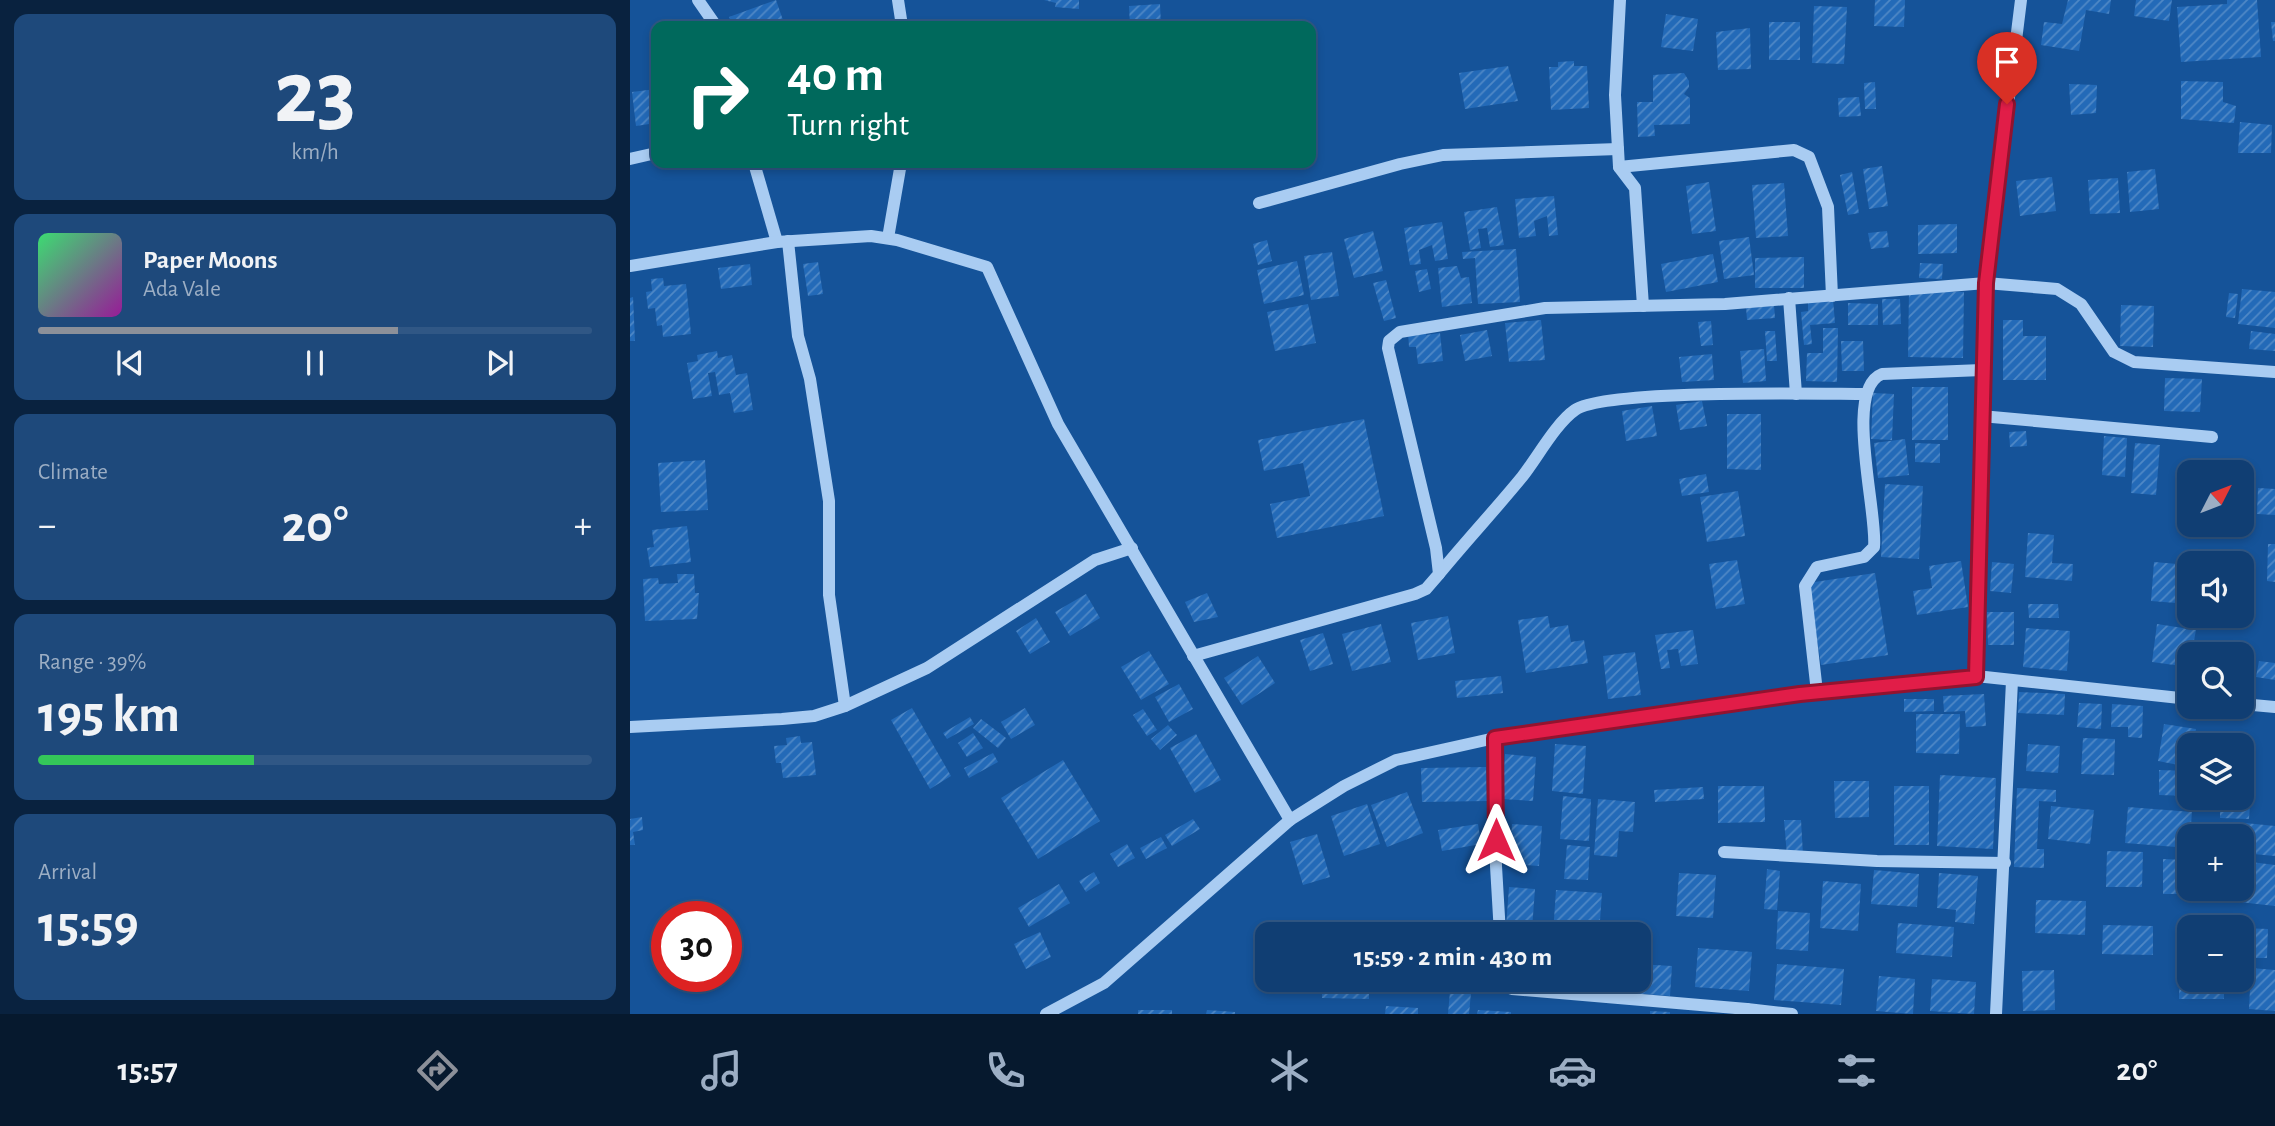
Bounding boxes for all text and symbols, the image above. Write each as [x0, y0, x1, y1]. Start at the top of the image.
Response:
pin [1977, 32, 2037, 104]
icon: arrive [1988, 43, 2026, 81]
text: 23 [274, 48, 356, 139]
icon: right [672, 49, 763, 140]
text: 40 m [787, 51, 884, 100]
text: Turn right [787, 109, 909, 141]
text: km/h [291, 141, 339, 164]
text: Paper Moons [143, 247, 278, 273]
text: Ada Vale [143, 278, 221, 301]
icon: previous [111, 344, 149, 382]
icon: pause [296, 344, 334, 382]
icon: next [481, 344, 519, 382]
north arrow [2177, 460, 2254, 537]
map controls [2177, 460, 2254, 992]
text: Climate [38, 461, 108, 484]
text: 20° [282, 499, 348, 551]
text: − [38, 507, 56, 545]
text: + [574, 507, 592, 545]
button: sound [2177, 551, 2254, 628]
button: search [2177, 642, 2254, 719]
text: Range · 39% [38, 651, 146, 674]
text: 195 km [38, 689, 180, 741]
button: layers [2177, 733, 2254, 810]
position arrow [1459, 803, 1533, 877]
button: + [2177, 824, 2254, 901]
text: Arrival [38, 861, 97, 884]
text: 15:59 [38, 899, 139, 951]
speed limit sign: 30 [651, 901, 742, 992]
button: − [2177, 915, 2254, 992]
text: 15:59 · 2 min · 430 m [1354, 944, 1552, 970]
icon: directions [413, 1046, 462, 1095]
icon: music [697, 1046, 746, 1095]
icon: phone [981, 1046, 1030, 1095]
icon: climate [1265, 1046, 1314, 1095]
icon: car [1548, 1046, 1597, 1095]
icon: filters [1832, 1046, 1881, 1095]
text: 15:57 [117, 1054, 178, 1086]
text: 20° [2116, 1054, 2157, 1086]

